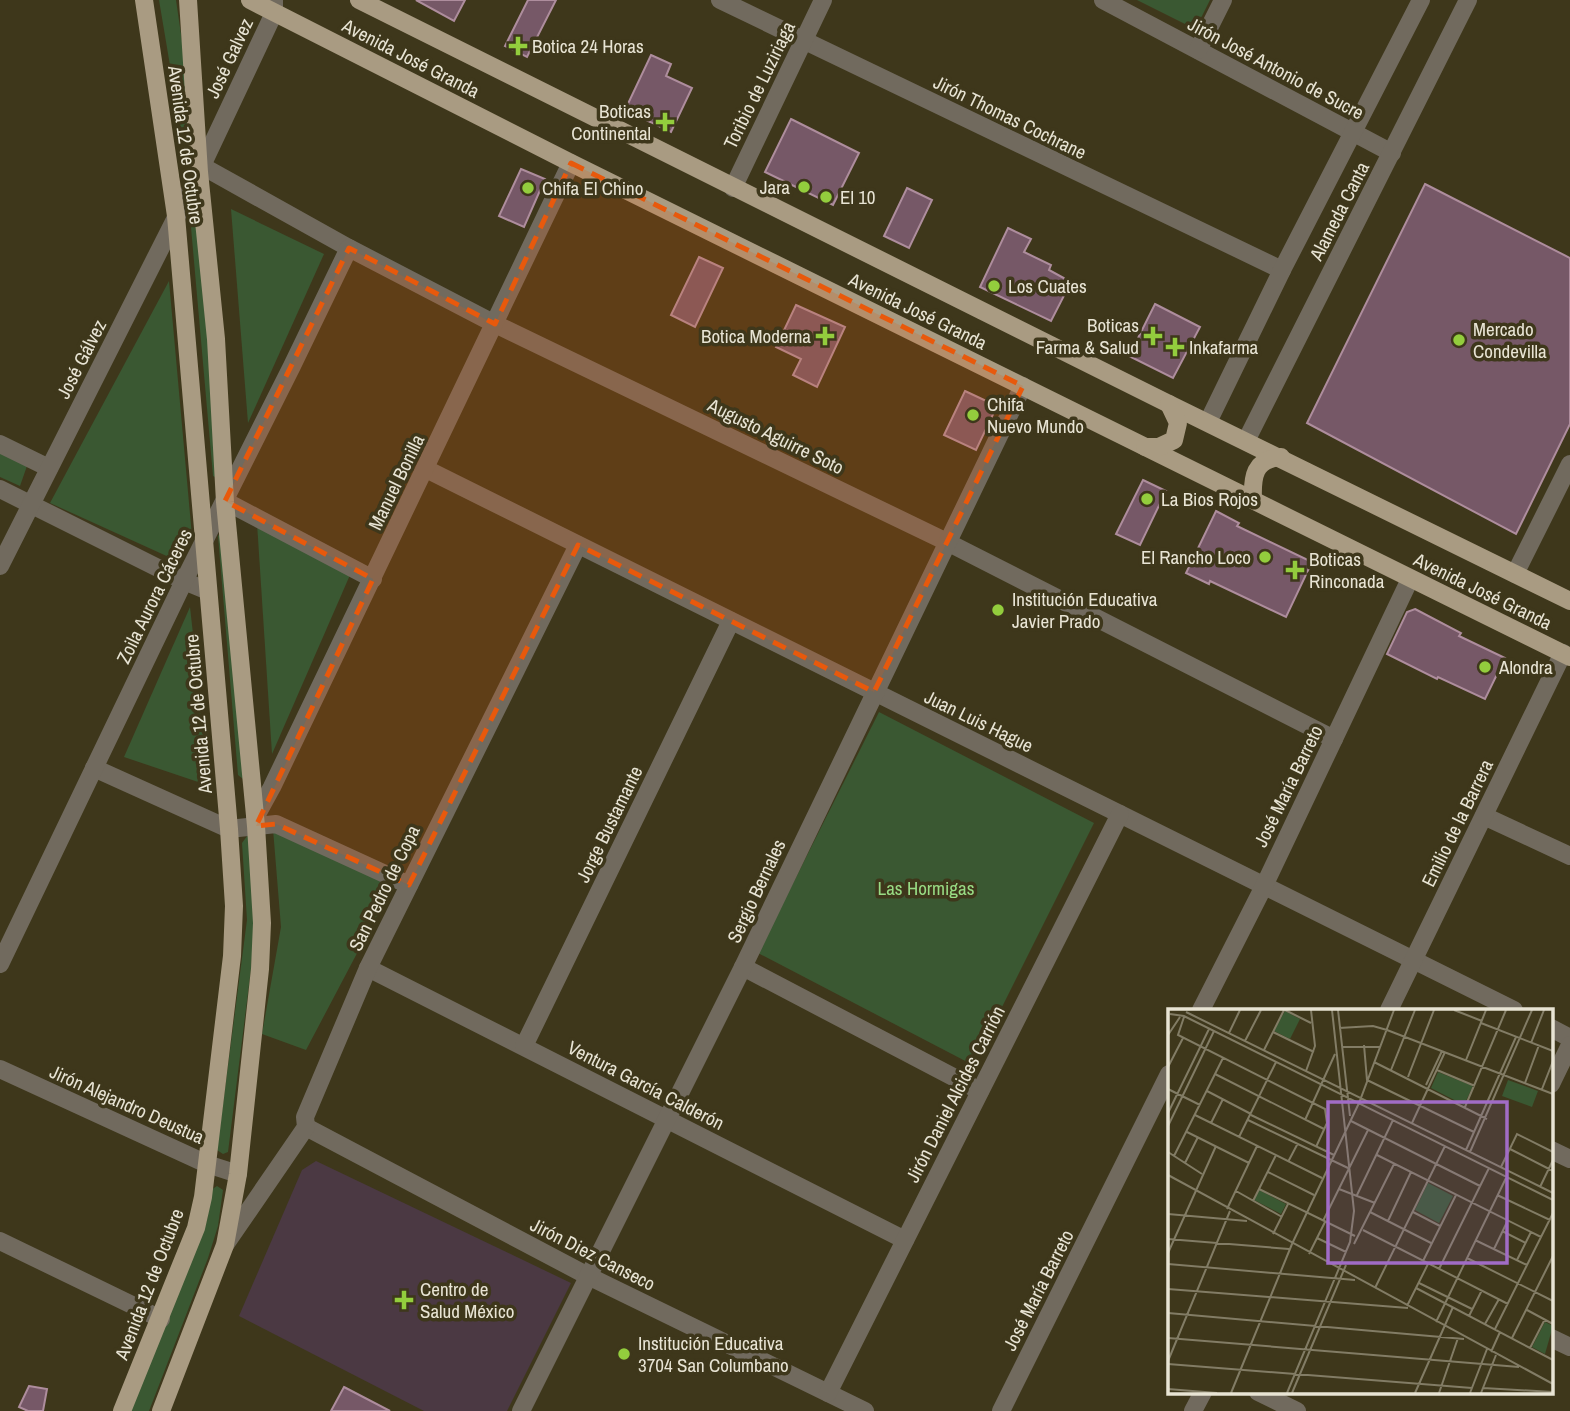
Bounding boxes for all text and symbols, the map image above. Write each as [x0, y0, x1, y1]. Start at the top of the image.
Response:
street label: Jirón José Antonio de Sucre [1183, 11, 1369, 125]
street label: Avenida José Granda [337, 12, 484, 104]
street label: José Galvez [199, 13, 259, 102]
street label: Toribio de Luziriaga [717, 17, 801, 153]
place label: Botica 24 Horas [532, 33, 644, 59]
marker: Botica 24 Horas [510, 38, 526, 54]
street label: Avenida 12 de Octubre [162, 63, 210, 226]
street label: Jirón Thomas Cochrane [929, 69, 1091, 165]
place label: Boticas Continental [571, 98, 651, 146]
marker: Boticas Continental [657, 114, 673, 130]
street label: Alameda Canta [1303, 157, 1375, 266]
place label: Jara [760, 174, 790, 200]
place label: Chifa El Chino [542, 175, 643, 201]
marker: Jara [796, 179, 812, 195]
marker: Chifa El Chino [520, 180, 536, 196]
place label: El 10 [840, 184, 876, 210]
marker: El 10 [818, 189, 834, 205]
street label: Avenida José Granda [844, 266, 992, 356]
place label: Los Cuates [1008, 273, 1087, 299]
marker: Los Cuates [986, 278, 1002, 294]
place label: Boticas Farma & Salud [1036, 312, 1139, 360]
street label: José Gálvez [50, 315, 112, 403]
place label: Mercado Condevilla [1473, 316, 1547, 364]
place label: Botica Moderna [701, 323, 811, 349]
marker: Botica Moderna [817, 328, 833, 344]
marker: Boticas Farma & Salud [1145, 328, 1161, 344]
marker: Mercado Condevilla [1451, 332, 1467, 348]
place label: Inkafarma [1189, 334, 1259, 360]
marker: Inkafarma [1167, 339, 1183, 355]
street label: Augusto Aguirre Soto [703, 391, 848, 480]
place label: Chifa Nuevo Mundo [987, 391, 1084, 439]
marker: Chifa Nuevo Mundo [965, 407, 981, 423]
street label: Manuel Bonilla [362, 430, 430, 534]
place label: La Bios Rojos [1161, 486, 1258, 512]
marker: La Bios Rojos [1139, 491, 1155, 507]
street label: Zoila Aurora Cáceres [110, 524, 198, 668]
place label: El Rancho Loco [1141, 544, 1251, 570]
place label: Boticas Rinconada [1309, 546, 1385, 594]
street label: Avenida José Granda [1409, 546, 1557, 636]
marker: El Rancho Loco [1257, 549, 1273, 565]
marker: Boticas Rinconada [1287, 562, 1303, 578]
place label: Institución Educativa Javier Prado [1012, 586, 1158, 634]
marker: Institución Educativa Javier Prado [990, 602, 1006, 618]
street label: Avenida 12 de Octubre [178, 633, 218, 796]
place label: Alondra [1498, 654, 1553, 680]
marker: Alondra [1477, 659, 1493, 675]
street label: Juan Luis Hague [920, 683, 1038, 759]
street label: José María Barreto [1247, 721, 1329, 851]
street label: Emilio de la Barrera [1415, 755, 1499, 891]
street label: Jorge Bustamante [570, 761, 648, 887]
street label: San Pedro de Copa [342, 820, 426, 955]
street label: Sergio Bernales [721, 835, 791, 947]
park label: Las Hormigas [878, 875, 975, 901]
street label: Jirón Daniel Alcides Carrión [899, 1001, 1011, 1187]
inset map [1168, 1009, 1552, 1394]
street label: Ventura García Calderón [563, 1034, 729, 1136]
street label: Jirón Alejandro Deustua [46, 1058, 209, 1150]
street label: Avenida 12 de Octubre [108, 1205, 190, 1364]
street label: Jirón Diez Canseco [526, 1211, 660, 1297]
street label: José María Barreto [996, 1225, 1080, 1355]
place label: Centro de Salud México [420, 1276, 514, 1324]
marker: Centro de Salud México [394, 1290, 414, 1310]
place label: Institución Educativa 3704 San Columbano [638, 1330, 789, 1378]
marker: Institución Educativa 3704 San Columbano [616, 1346, 632, 1362]

